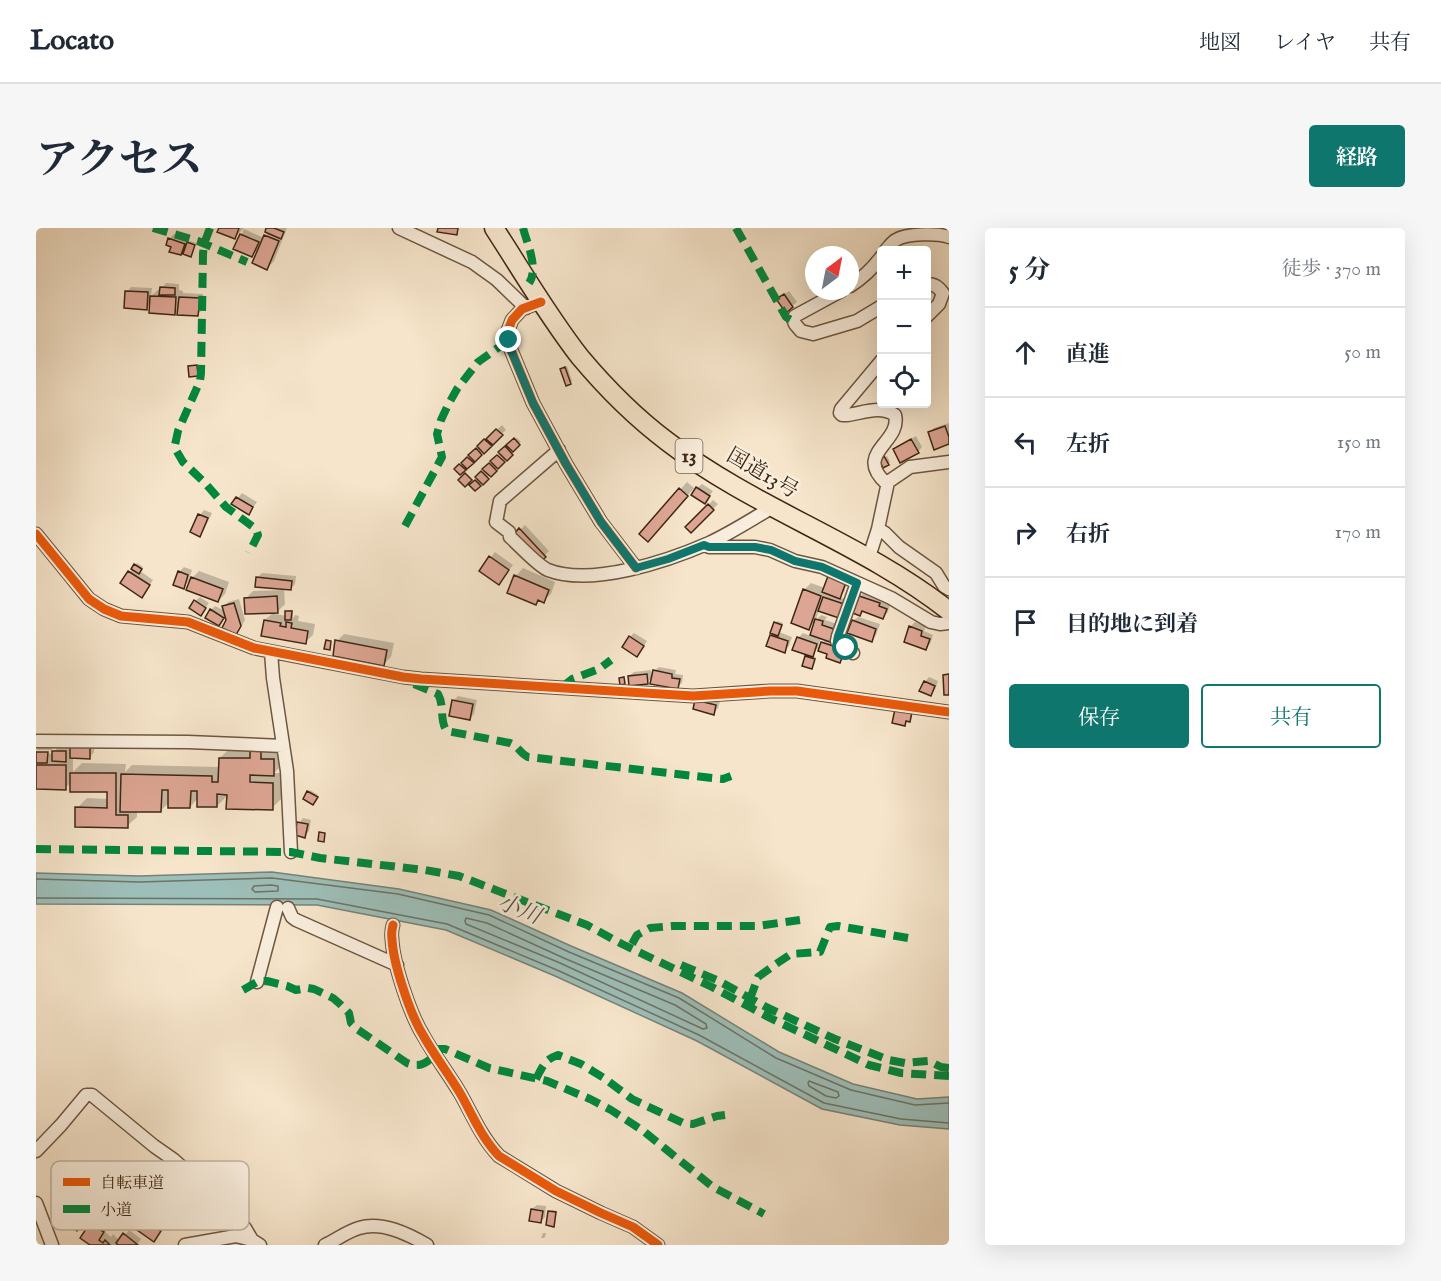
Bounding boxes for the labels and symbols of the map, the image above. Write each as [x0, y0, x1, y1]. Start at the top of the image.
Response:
north arrow [805, 246, 859, 300]
route end [495, 326, 521, 352]
road number: 13 [676, 439, 702, 473]
street label: 国道13号 [721, 443, 803, 505]
route start [832, 634, 858, 660]
water label: 小川 [493, 889, 546, 932]
legend [51, 1161, 249, 1230]
text: 自転車道 [100, 1174, 164, 1194]
text: 小道 [100, 1201, 132, 1221]

